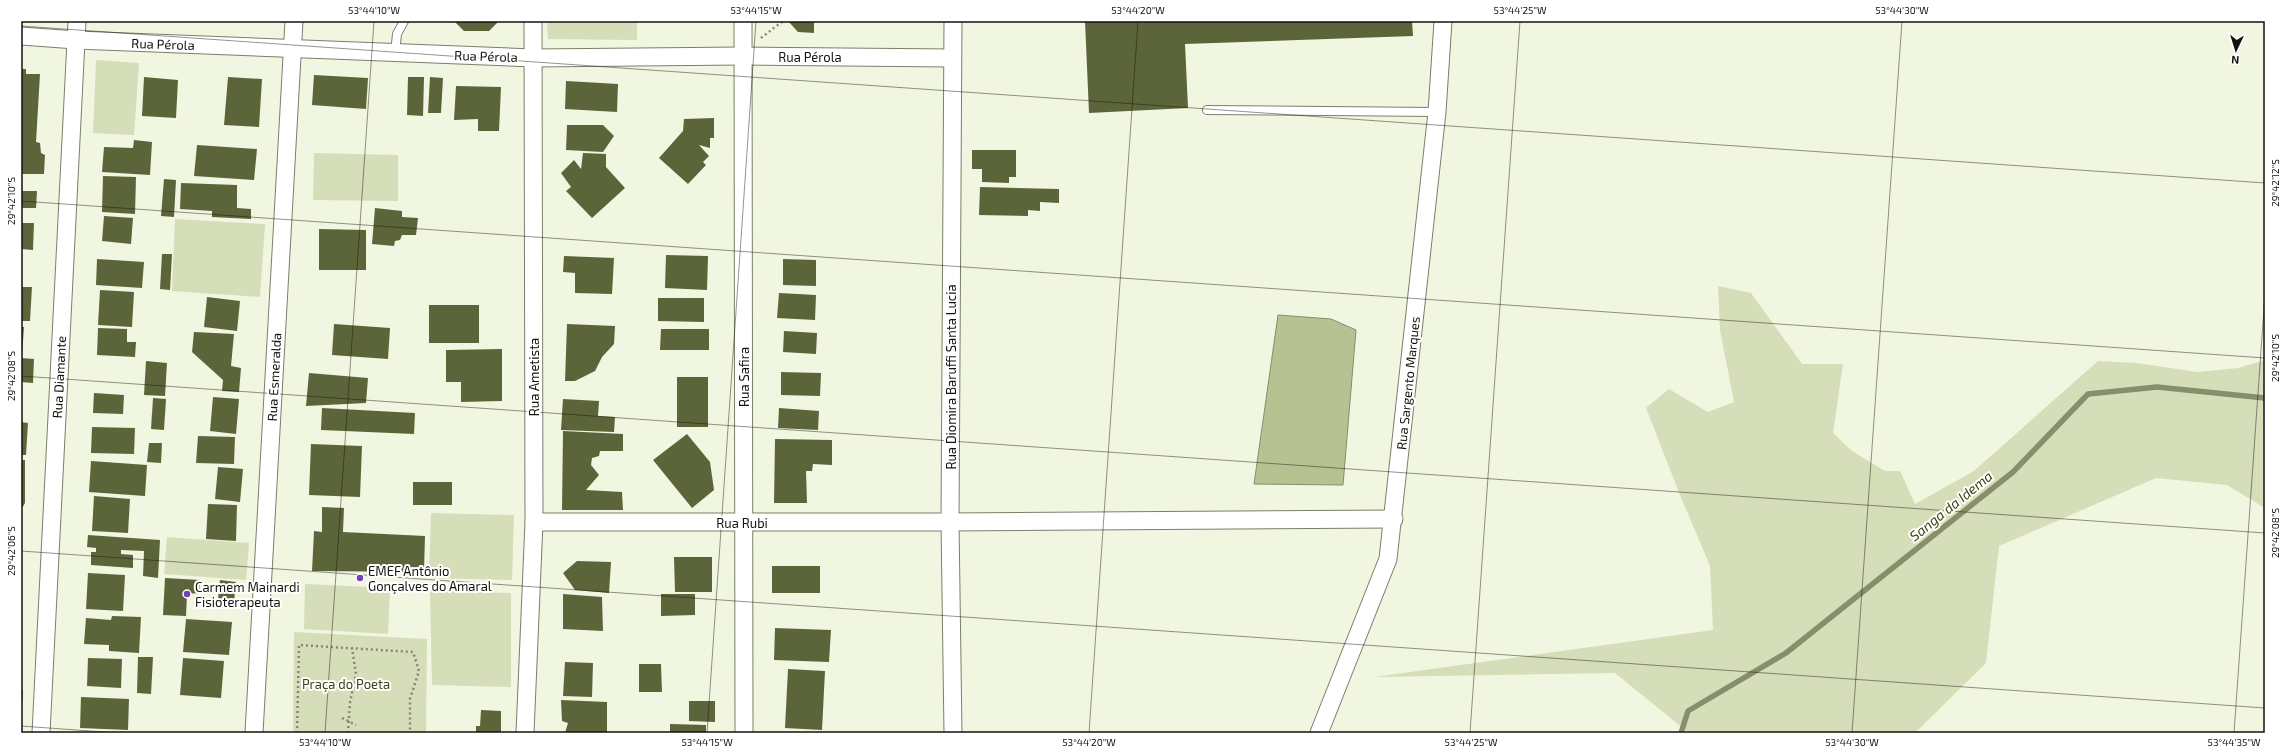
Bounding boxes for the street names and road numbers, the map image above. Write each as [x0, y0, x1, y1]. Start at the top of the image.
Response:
street label: Rua Pérola [131, 35, 195, 53]
street label: Rua Pérola [454, 47, 518, 65]
street label: Rua Pérola [778, 49, 842, 65]
street label: Rua Diomira Baruffi Santa Lucia [943, 284, 959, 470]
street label: Rua Sargento Marques [1393, 315, 1423, 451]
street label: Rua Esmeralda [264, 332, 284, 422]
street label: Rua Diamante [49, 335, 69, 419]
street label: Rua Ametista [526, 338, 542, 416]
street label: Rua Safira [736, 347, 752, 407]
street label: Rua Rubi [716, 515, 768, 531]

